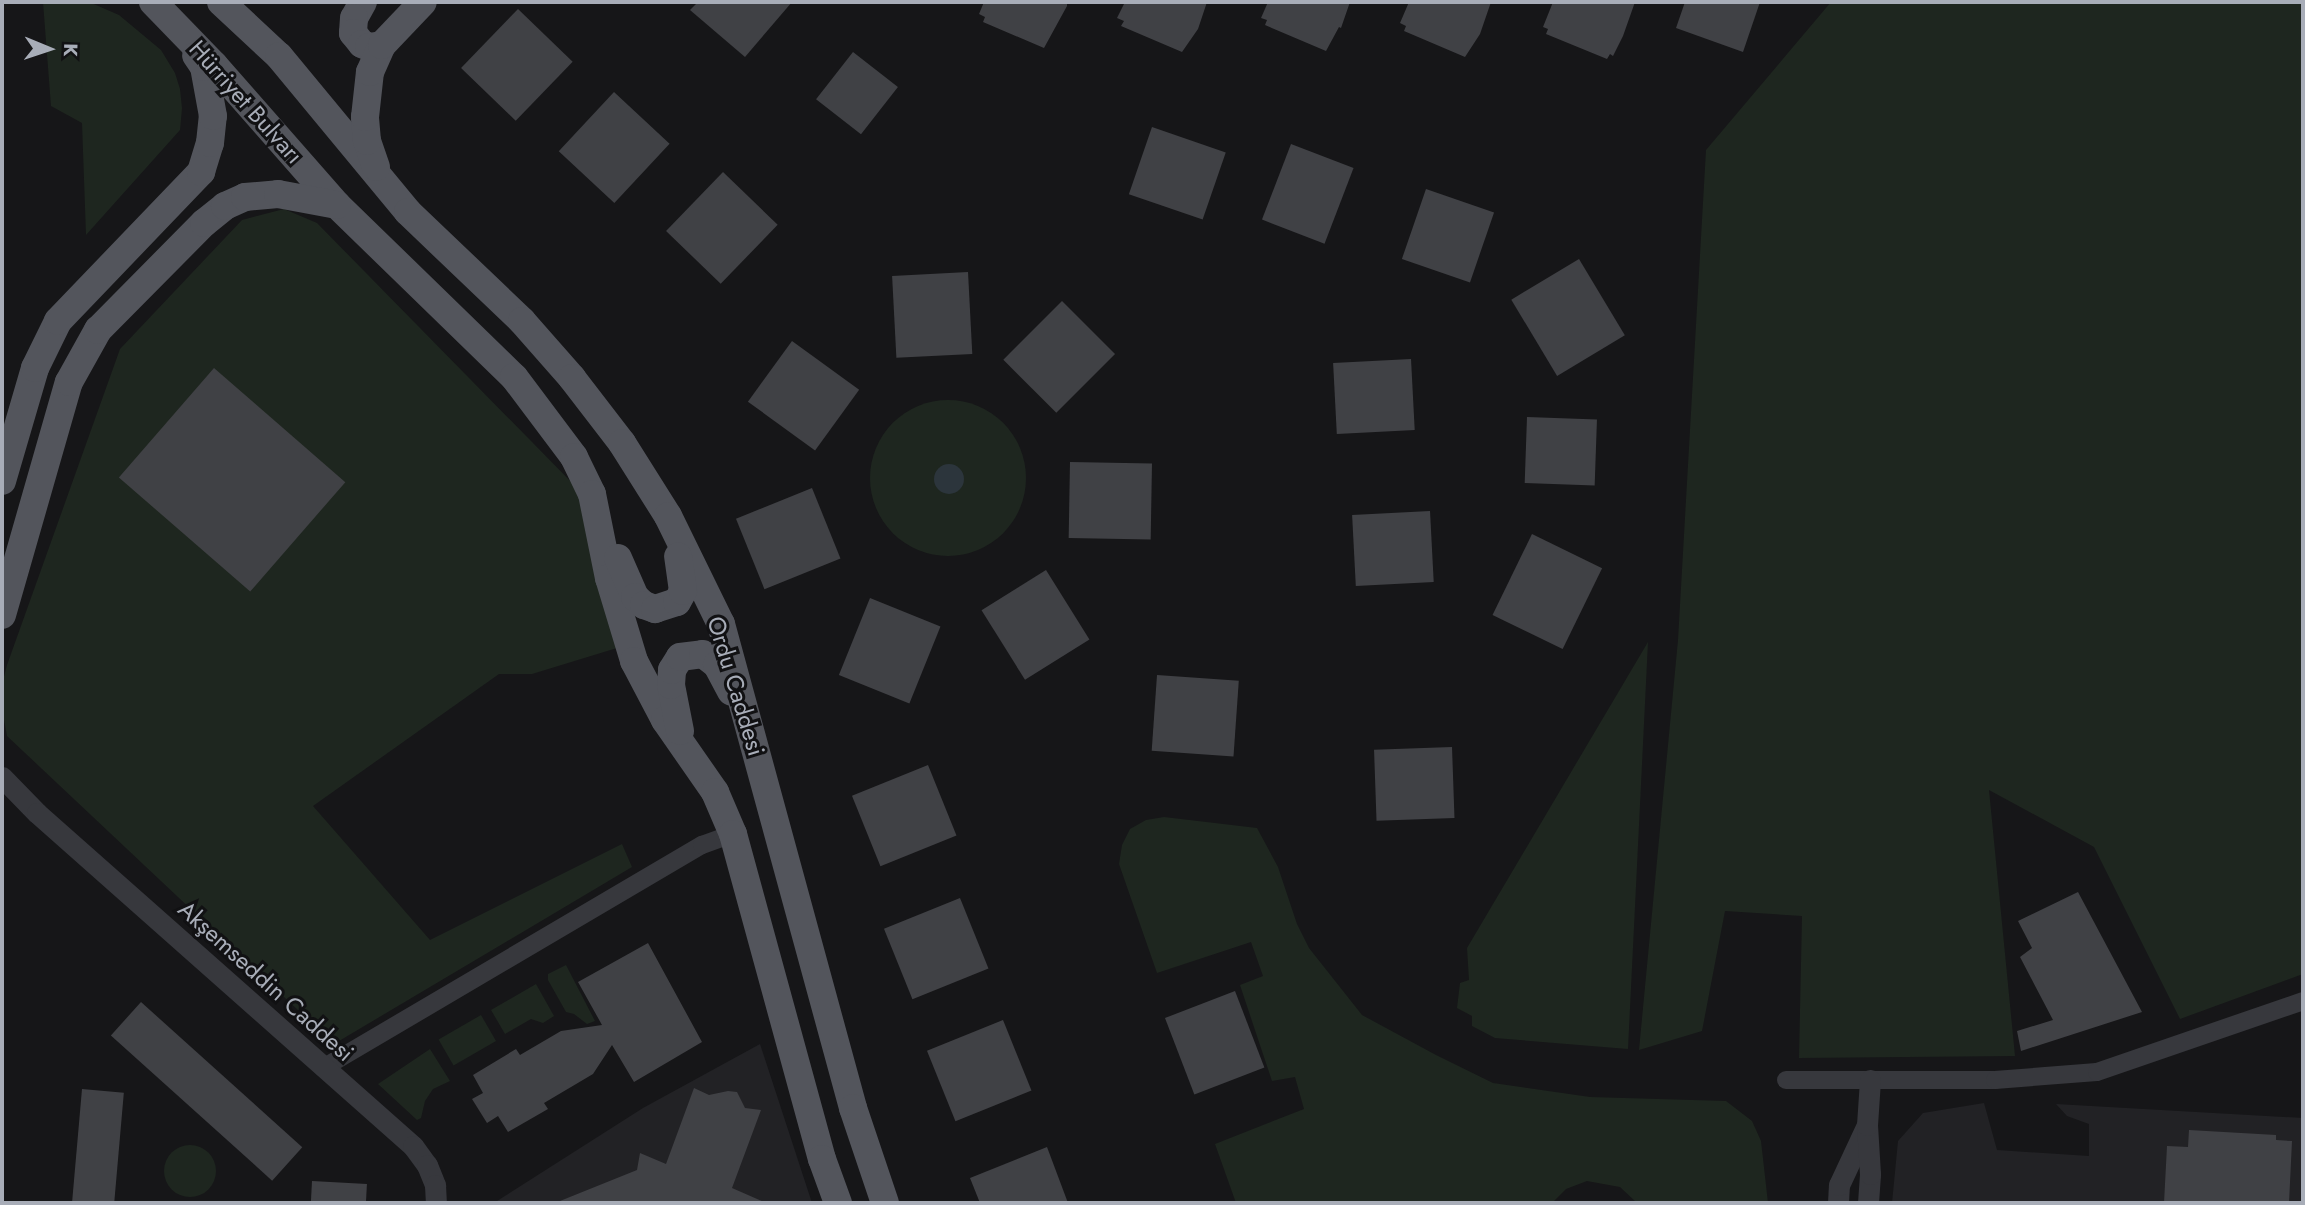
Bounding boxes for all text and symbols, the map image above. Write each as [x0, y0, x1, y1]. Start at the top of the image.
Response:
north arrow [14, 14, 84, 84]
street label: Hürriyet Bulvarı [183, 34, 309, 170]
text: K [57, 43, 84, 57]
street label: Ordu Caddesi [701, 613, 771, 759]
street label: Akşemseddin Caddesi [172, 895, 360, 1067]

